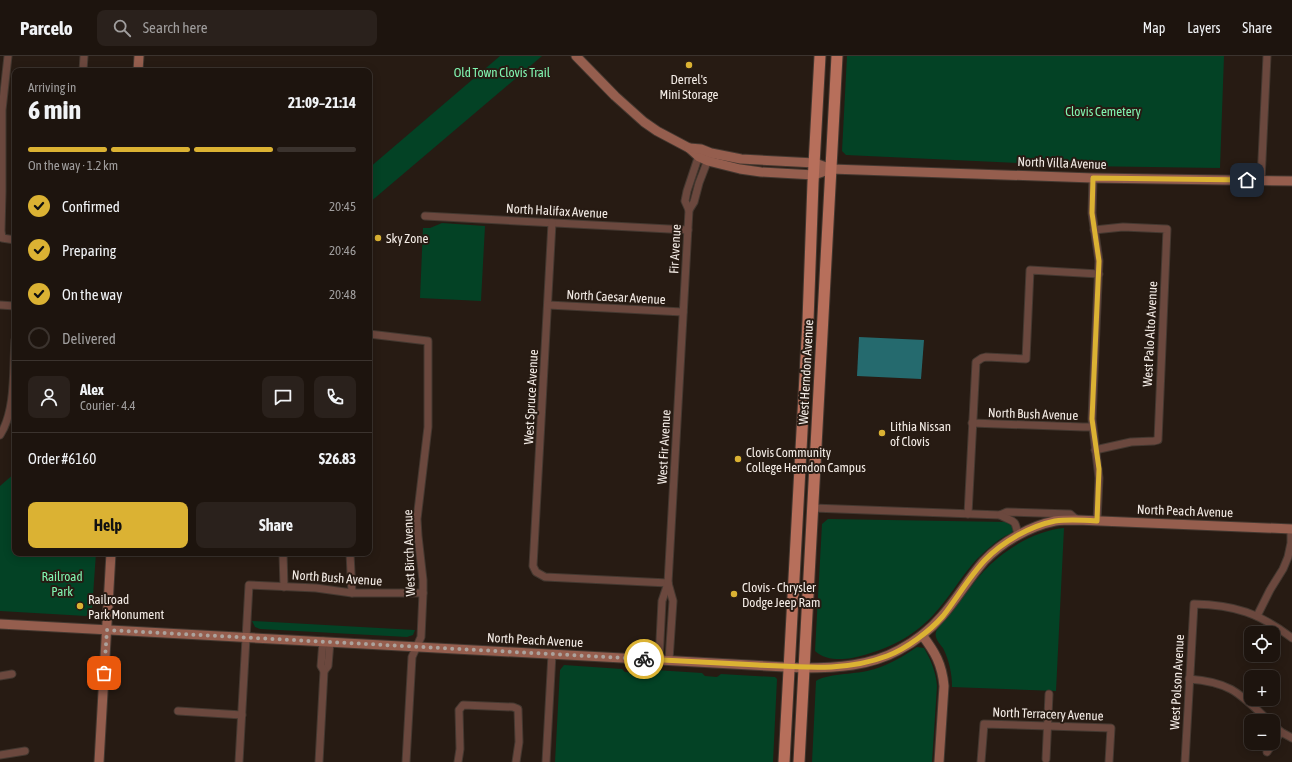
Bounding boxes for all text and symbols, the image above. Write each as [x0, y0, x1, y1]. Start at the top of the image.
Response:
search box [97, 10, 377, 46]
text: Parcelo [20, 17, 73, 39]
icon: search [111, 17, 133, 39]
text: Search here [143, 19, 208, 36]
text: Map [1143, 20, 1165, 36]
text: Layers [1187, 20, 1220, 36]
text: Share [1242, 20, 1272, 36]
marker: Derrel's Mini Storage [684, 60, 694, 70]
park label: Old Town Clovis Trail [454, 65, 551, 80]
place label: Derrel's Mini Storage [660, 72, 719, 102]
text: Arriving in [28, 80, 76, 95]
text: 21:09–21:14 [288, 94, 356, 111]
text: 6 min [28, 95, 81, 125]
park label: Clovis Cemetery [1065, 104, 1141, 119]
street label: North Villa Avenue [1017, 154, 1107, 172]
text: On the way · 1.2 km [28, 158, 118, 173]
pin [1230, 163, 1264, 197]
icon: home [1236, 169, 1258, 191]
icon: check [28, 195, 50, 217]
text: Confirmed [62, 198, 120, 215]
text: 20:45 [329, 199, 356, 214]
street label: North Halifax Avenue [506, 201, 608, 221]
street label: Fir Avenue [666, 224, 684, 274]
place label: Sky Zone [386, 231, 429, 246]
marker: Sky Zone [373, 233, 383, 243]
icon: check [28, 239, 50, 261]
text: Preparing [62, 242, 116, 259]
text: 20:46 [329, 243, 356, 258]
street label: West Palo Alto Avenue [1140, 281, 1160, 387]
icon: check [28, 283, 50, 305]
text: On the way [62, 286, 123, 303]
text: 20:48 [329, 287, 356, 302]
street label: North Caesar Avenue [566, 287, 666, 307]
street label: West Herndon Avenue [796, 319, 816, 425]
text: Delivered [62, 330, 116, 347]
street label: West Spruce Avenue [521, 349, 541, 445]
button: person [28, 376, 70, 418]
button: chat [262, 376, 304, 418]
button: phone [314, 376, 356, 418]
text: Alex [80, 381, 104, 398]
text: Courier · 4.4 [80, 398, 136, 413]
street label: North Bush Avenue [988, 405, 1079, 423]
street label: West Fir Avenue [655, 409, 673, 485]
place label: Lithia Nissan of Clovis [890, 419, 951, 449]
marker: Lithia Nissan of Clovis [877, 428, 887, 438]
place label: Clovis Community College Herndon Campus [746, 445, 866, 475]
text: Order #6160 [28, 450, 96, 467]
text: $26.83 [319, 450, 356, 467]
marker: Clovis Community College Herndon Campus [733, 454, 743, 464]
button: Help [28, 502, 188, 548]
button: Share [196, 502, 356, 548]
street label: North Peach Avenue [1137, 502, 1234, 520]
street label: West Birch Avenue [400, 509, 418, 597]
street label: North Bush Avenue [291, 567, 383, 589]
park label: Railroad Park [41, 569, 83, 599]
place label: Clovis - Chrysler Dodge Jeep Ram [742, 580, 820, 610]
marker: Clovis - Chrysler Dodge Jeep Ram [729, 589, 739, 599]
place label: Railroad Park Monument [88, 592, 164, 622]
marker: Railroad Park Monument [75, 601, 85, 611]
map controls [1244, 626, 1280, 750]
button: locate [1244, 626, 1280, 662]
street label: North Peach Avenue [486, 630, 584, 650]
street label: West Polson Avenue [1167, 634, 1187, 730]
courier [624, 639, 664, 679]
icon: bike [633, 648, 655, 670]
pin [87, 656, 121, 690]
icon: bag [93, 662, 115, 684]
button: + [1244, 670, 1280, 706]
street label: North Terracery Avenue [992, 705, 1104, 723]
button: − [1244, 714, 1280, 750]

